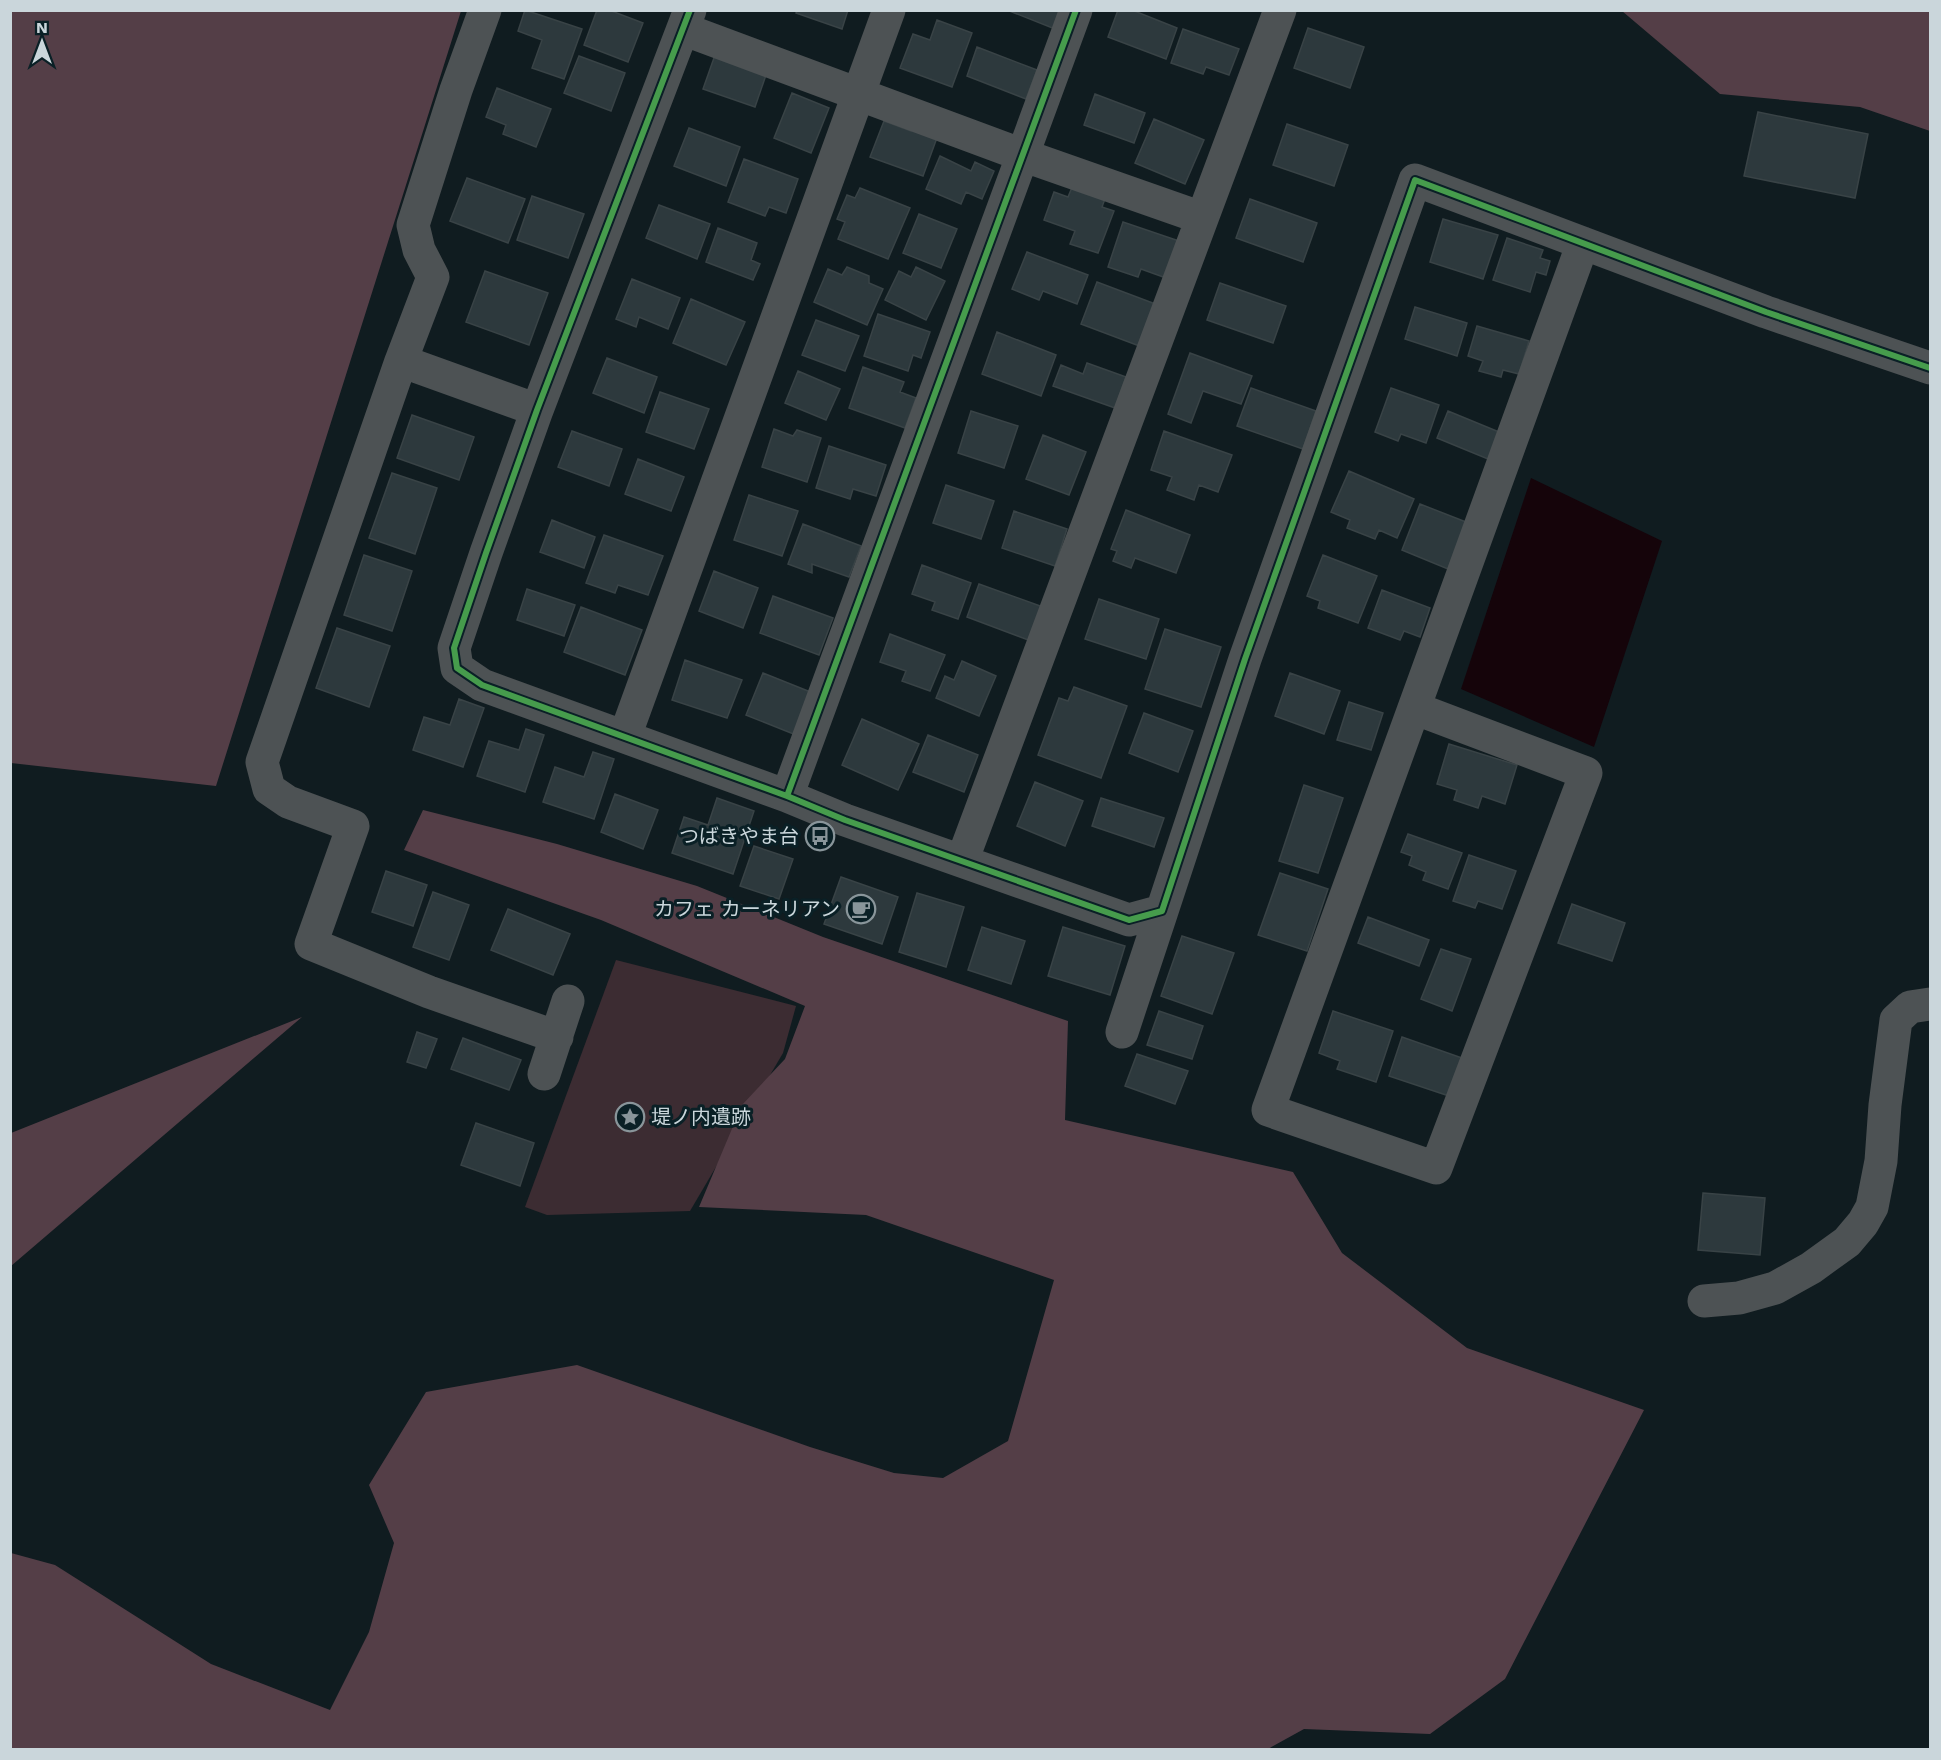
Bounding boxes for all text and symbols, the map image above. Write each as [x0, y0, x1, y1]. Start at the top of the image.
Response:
north arrow [12, 12, 72, 72]
text: N [36, 18, 48, 37]
bus stop icon: つばきやま台 [804, 820, 836, 852]
place label: つばきやま台 [679, 824, 799, 848]
cafe icon: カフェ カーネリアン [845, 893, 877, 925]
place label: カフェ カーネリアン [654, 897, 840, 921]
place icon: 堤ノ内遺跡 [614, 1101, 646, 1133]
place label: 堤ノ内遺跡 [651, 1105, 751, 1129]

